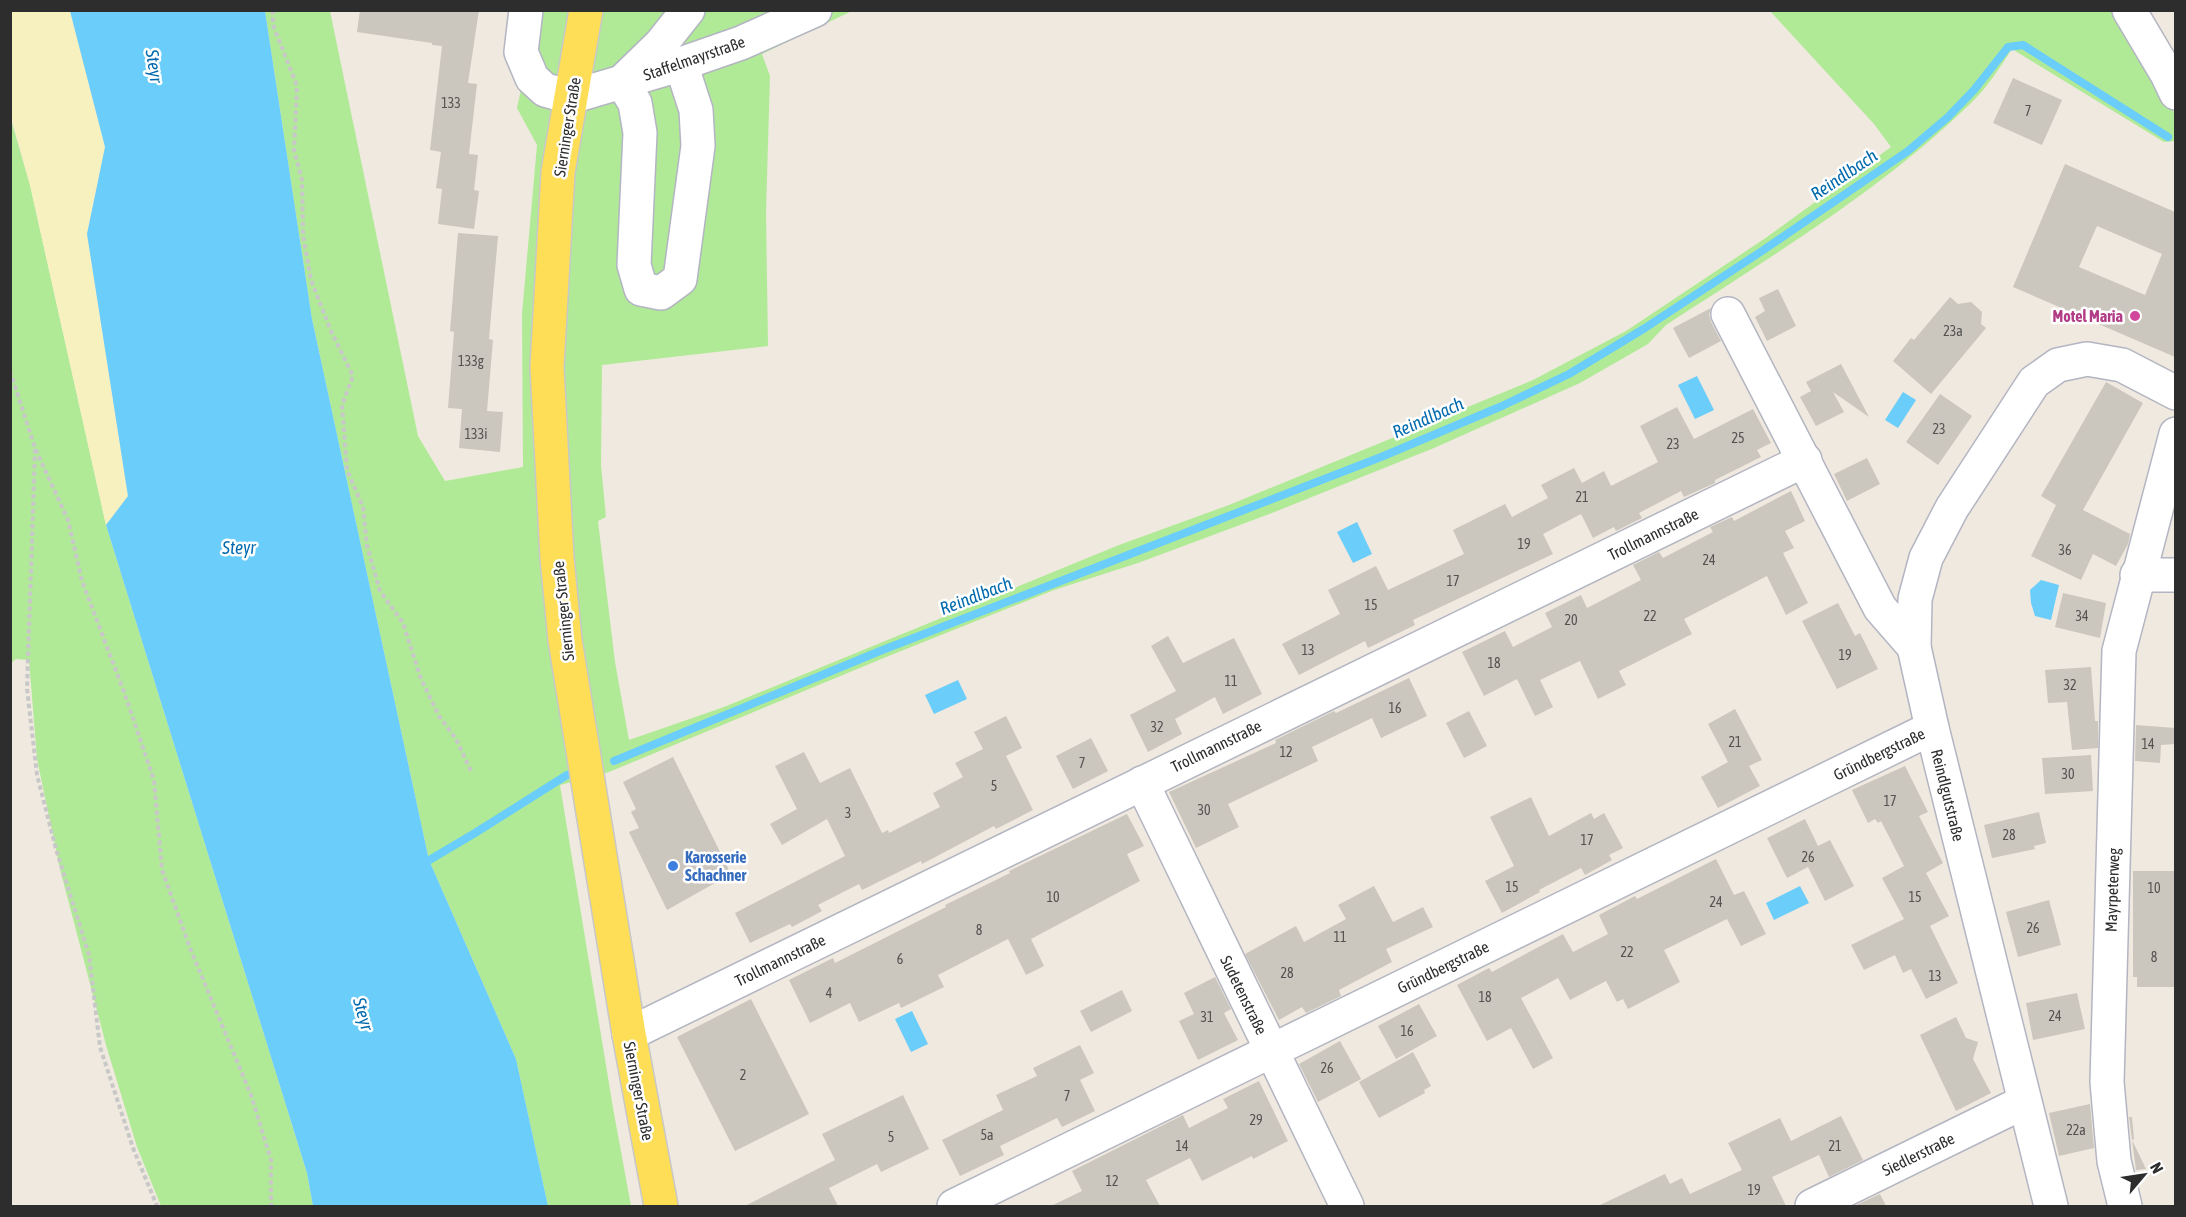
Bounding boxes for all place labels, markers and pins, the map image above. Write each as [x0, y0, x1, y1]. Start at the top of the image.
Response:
place label: Motel Maria [2053, 307, 2123, 325]
marker: Motel Maria [2128, 309, 2142, 323]
place label: Karosserie Schachner [685, 848, 747, 884]
marker: Karosserie Schachner [666, 859, 680, 873]

